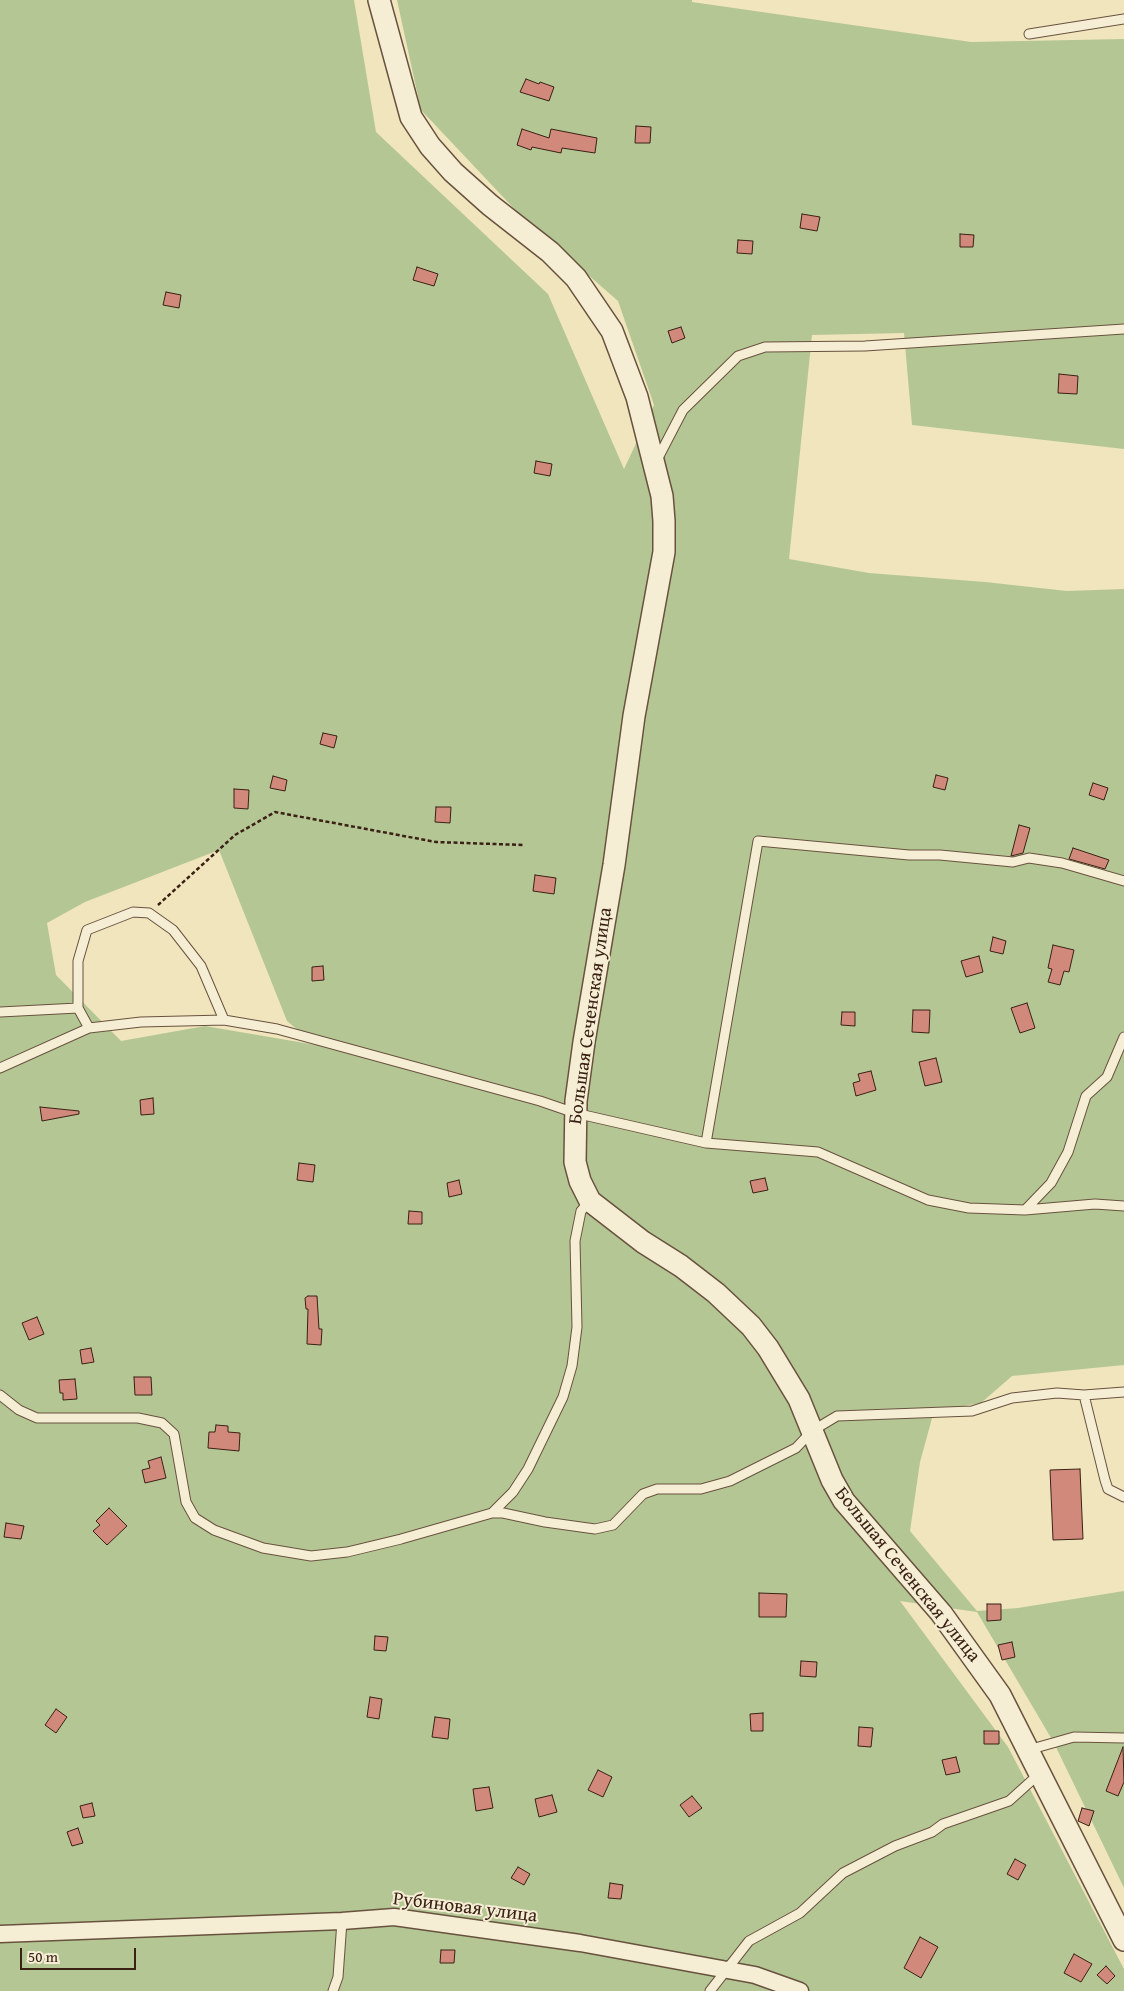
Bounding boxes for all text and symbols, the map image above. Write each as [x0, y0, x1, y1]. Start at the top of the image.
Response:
street label: Большая Сеченская улица [564, 906, 618, 1126]
street label: Большая Сеченская улица [829, 1483, 985, 1667]
street label: Рубиновая улица [392, 1888, 538, 1928]
scale bar [22, 1938, 139, 1970]
text: 50 m [28, 1946, 58, 1967]

